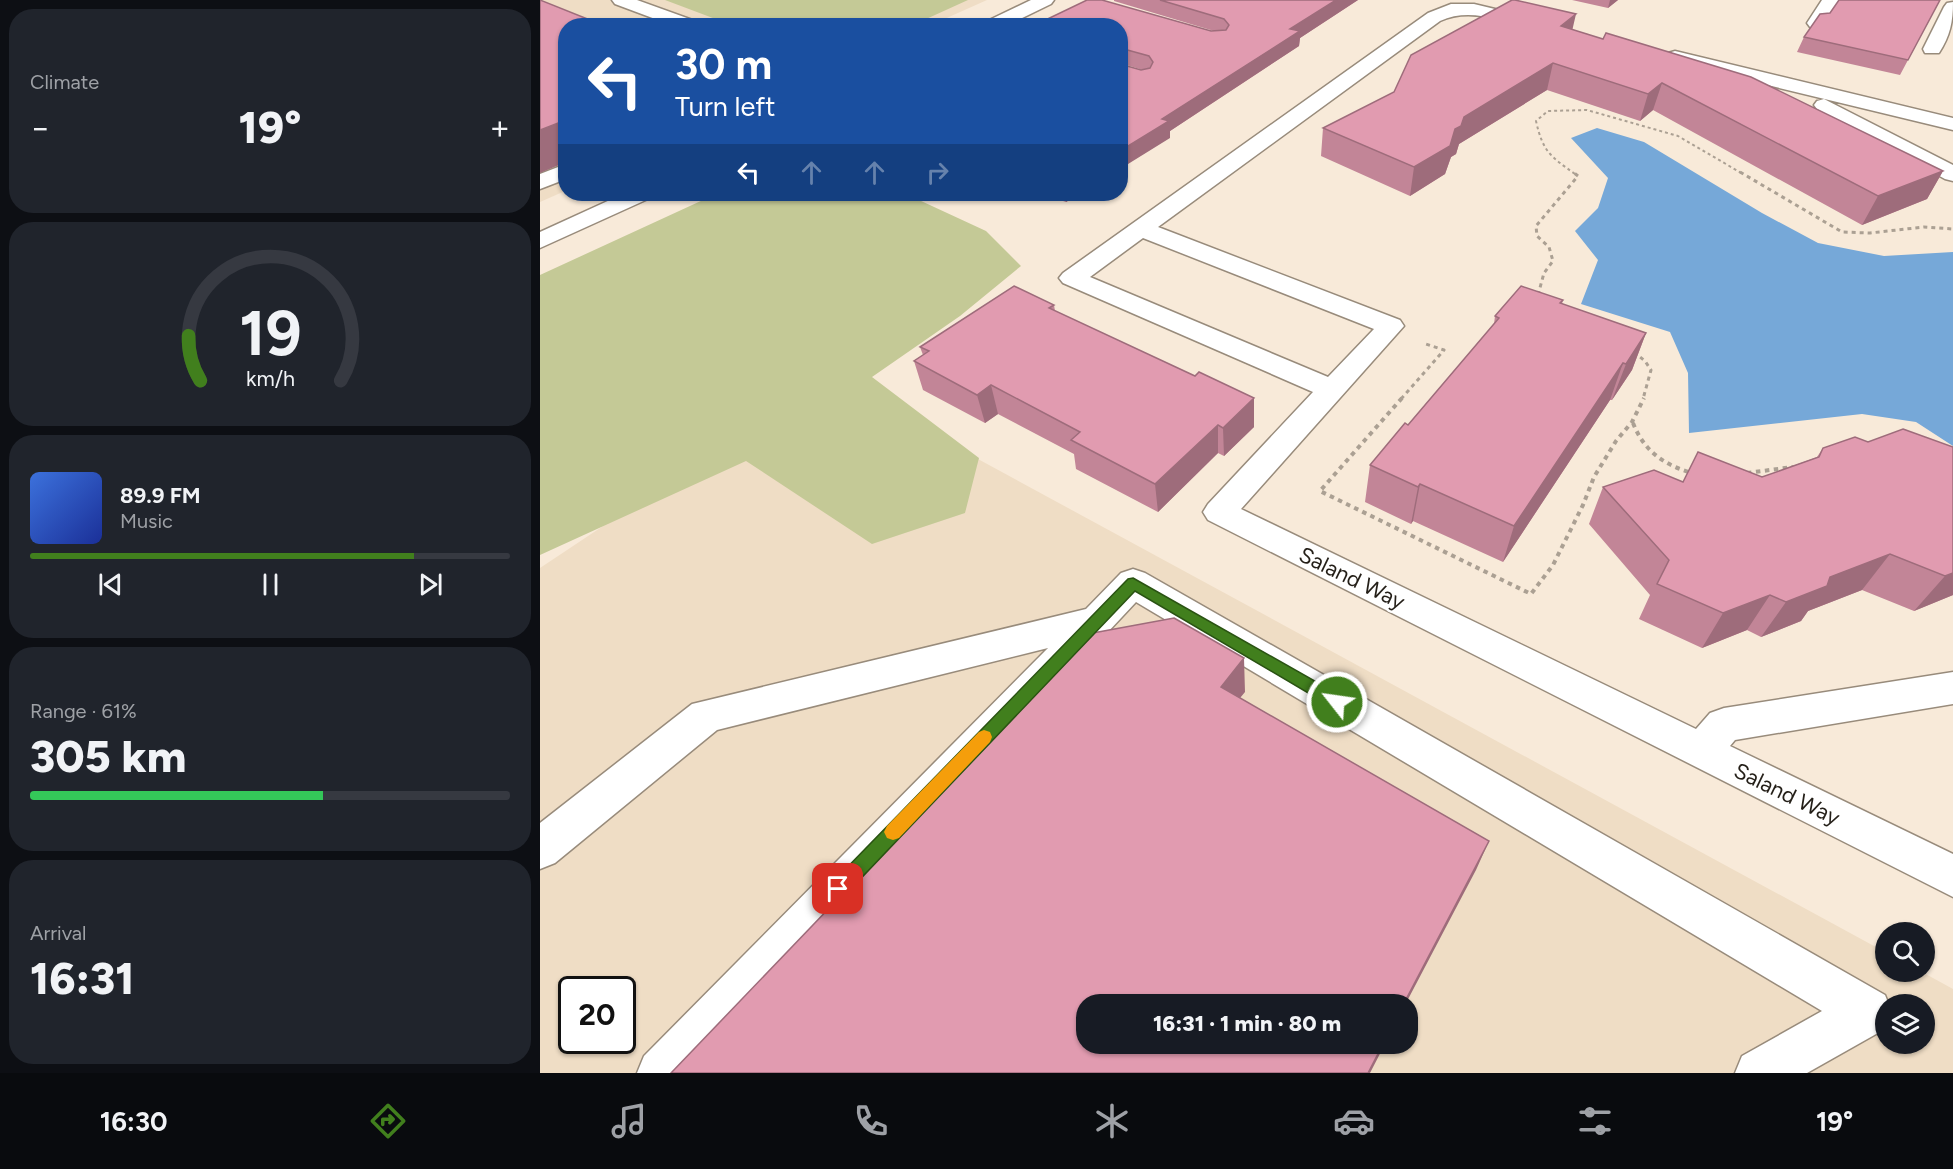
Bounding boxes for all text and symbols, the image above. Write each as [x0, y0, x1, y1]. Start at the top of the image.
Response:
text: 30 m [675, 39, 772, 90]
icon: left [576, 42, 654, 120]
text: Climate [30, 70, 99, 94]
text: Turn left [675, 90, 775, 123]
text: 19° [239, 100, 301, 154]
text: − [30, 108, 51, 147]
text: + [489, 108, 510, 147]
icon: left [732, 156, 765, 189]
icon: ahead [795, 156, 828, 189]
icon: ahead [858, 156, 891, 189]
icon: right [921, 156, 954, 189]
text: 19 [239, 296, 301, 371]
text: km/h [246, 366, 294, 391]
text: 89.9 FM [120, 482, 201, 509]
text: Music [120, 509, 173, 533]
street label: Saland Way [1295, 541, 1410, 615]
icon: previous [94, 568, 127, 601]
icon: pause [254, 568, 287, 601]
icon: next [414, 568, 447, 601]
position arrow [1305, 670, 1369, 734]
text: Range · 61% [30, 699, 137, 723]
text: 305 km [30, 729, 186, 783]
street label: Saland Way [1730, 757, 1845, 831]
pin [812, 863, 863, 914]
icon: arrive [821, 872, 854, 905]
text: Arrival [30, 921, 86, 945]
map controls [1875, 922, 1935, 1054]
button: search [1875, 922, 1935, 982]
text: 16:31 [30, 951, 135, 1005]
speed limit sign: 20 [558, 976, 636, 1054]
button: layers [1875, 994, 1935, 1054]
text: 16:31 · 1 min · 80 m [1153, 1010, 1341, 1037]
icon: directions [367, 1100, 409, 1142]
icon: music [608, 1100, 650, 1142]
icon: phone [850, 1100, 892, 1142]
icon: climate [1091, 1100, 1133, 1142]
icon: car [1333, 1100, 1375, 1142]
icon: filters [1574, 1100, 1616, 1142]
text: 16:30 [100, 1105, 167, 1138]
text: 19° [1816, 1105, 1853, 1138]

